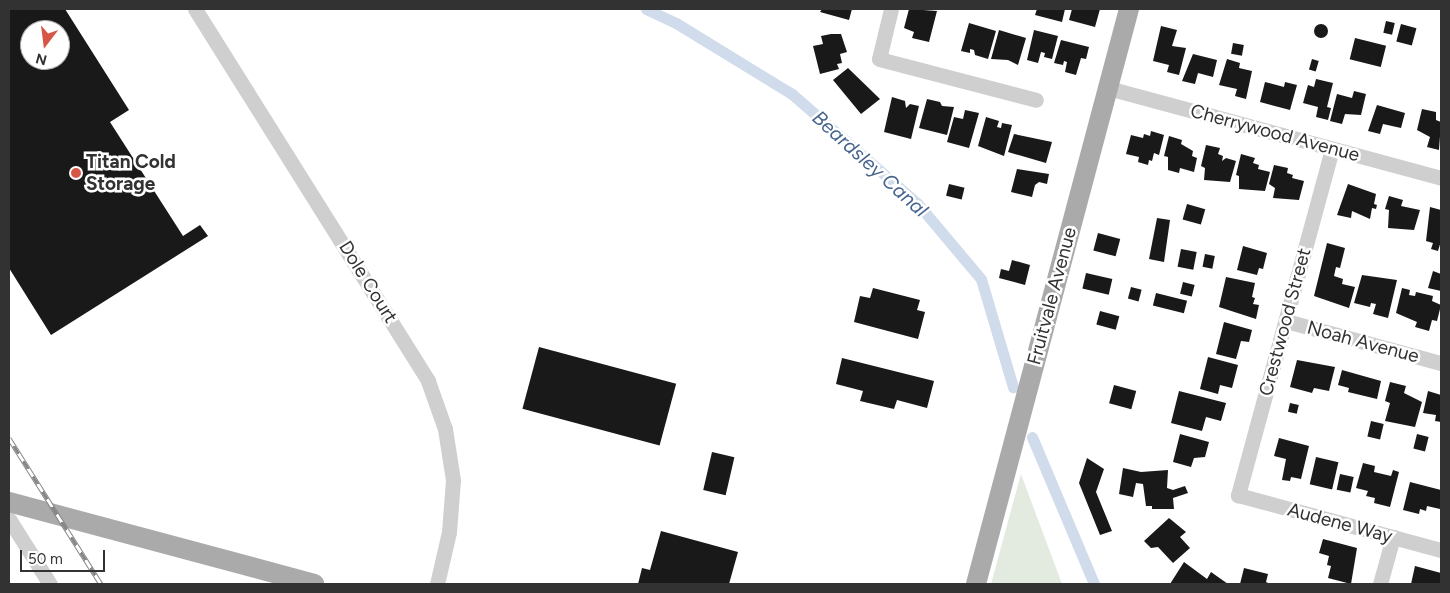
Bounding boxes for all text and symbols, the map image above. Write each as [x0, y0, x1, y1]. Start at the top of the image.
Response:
north arrow [20, 20, 70, 70]
text: N [34, 49, 49, 69]
street label: Cherrywood Avenue [1188, 99, 1362, 167]
water label: Beardsley Canal [807, 106, 933, 222]
place label: Titan Cold Storage [86, 151, 176, 195]
marker: Titan Cold Storage [70, 167, 82, 179]
street label: Fruitvale Avenue [1023, 225, 1081, 367]
street label: Dole Court [334, 237, 402, 327]
street label: Crestwood Street [1254, 246, 1316, 398]
street label: Noah Avenue [1305, 316, 1421, 368]
street label: Audene Way [1285, 498, 1395, 548]
scale bar [22, 540, 108, 572]
text: 50 m [28, 550, 63, 568]

